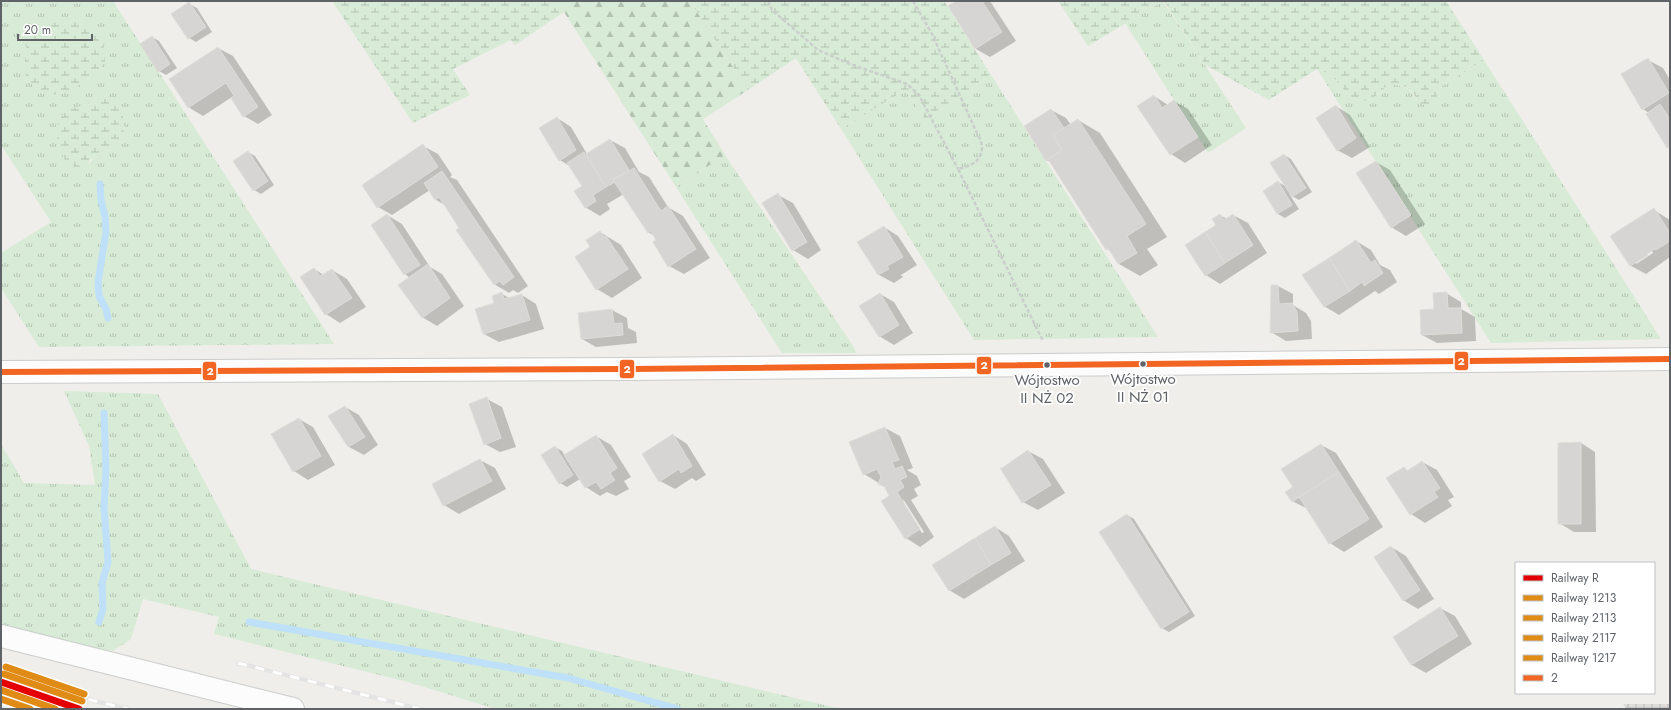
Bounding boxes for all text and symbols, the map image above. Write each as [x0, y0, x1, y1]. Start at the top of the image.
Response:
scale bar [18, 16, 92, 42]
text: 20 m [24, 21, 51, 39]
line badge: 2 [1454, 351, 1469, 371]
text: 2 [1457, 353, 1465, 369]
line badge: 2 [976, 356, 992, 375]
text: 2 [980, 357, 988, 373]
line badge: 2 [619, 359, 635, 379]
marker: Wójtostwo II NŻ 01 [1138, 359, 1148, 369]
marker: Wójtostwo II NŻ 02 [1042, 360, 1052, 370]
line badge: 2 [202, 361, 217, 381]
text: 2 [623, 361, 631, 377]
text: 2 [206, 363, 214, 379]
place label: Wójtostwo II NŻ 01 [1110, 368, 1176, 408]
place label: Wójtostwo II NŻ 02 [1014, 369, 1080, 409]
legend [1515, 562, 1655, 694]
text: Railway R [1551, 569, 1599, 587]
text: Railway 1213 [1551, 589, 1617, 607]
text: Railway 2113 [1551, 609, 1617, 627]
text: Railway 2117 [1551, 629, 1617, 647]
text: Railway 1217 [1551, 649, 1617, 667]
text: 2 [1551, 669, 1558, 687]

